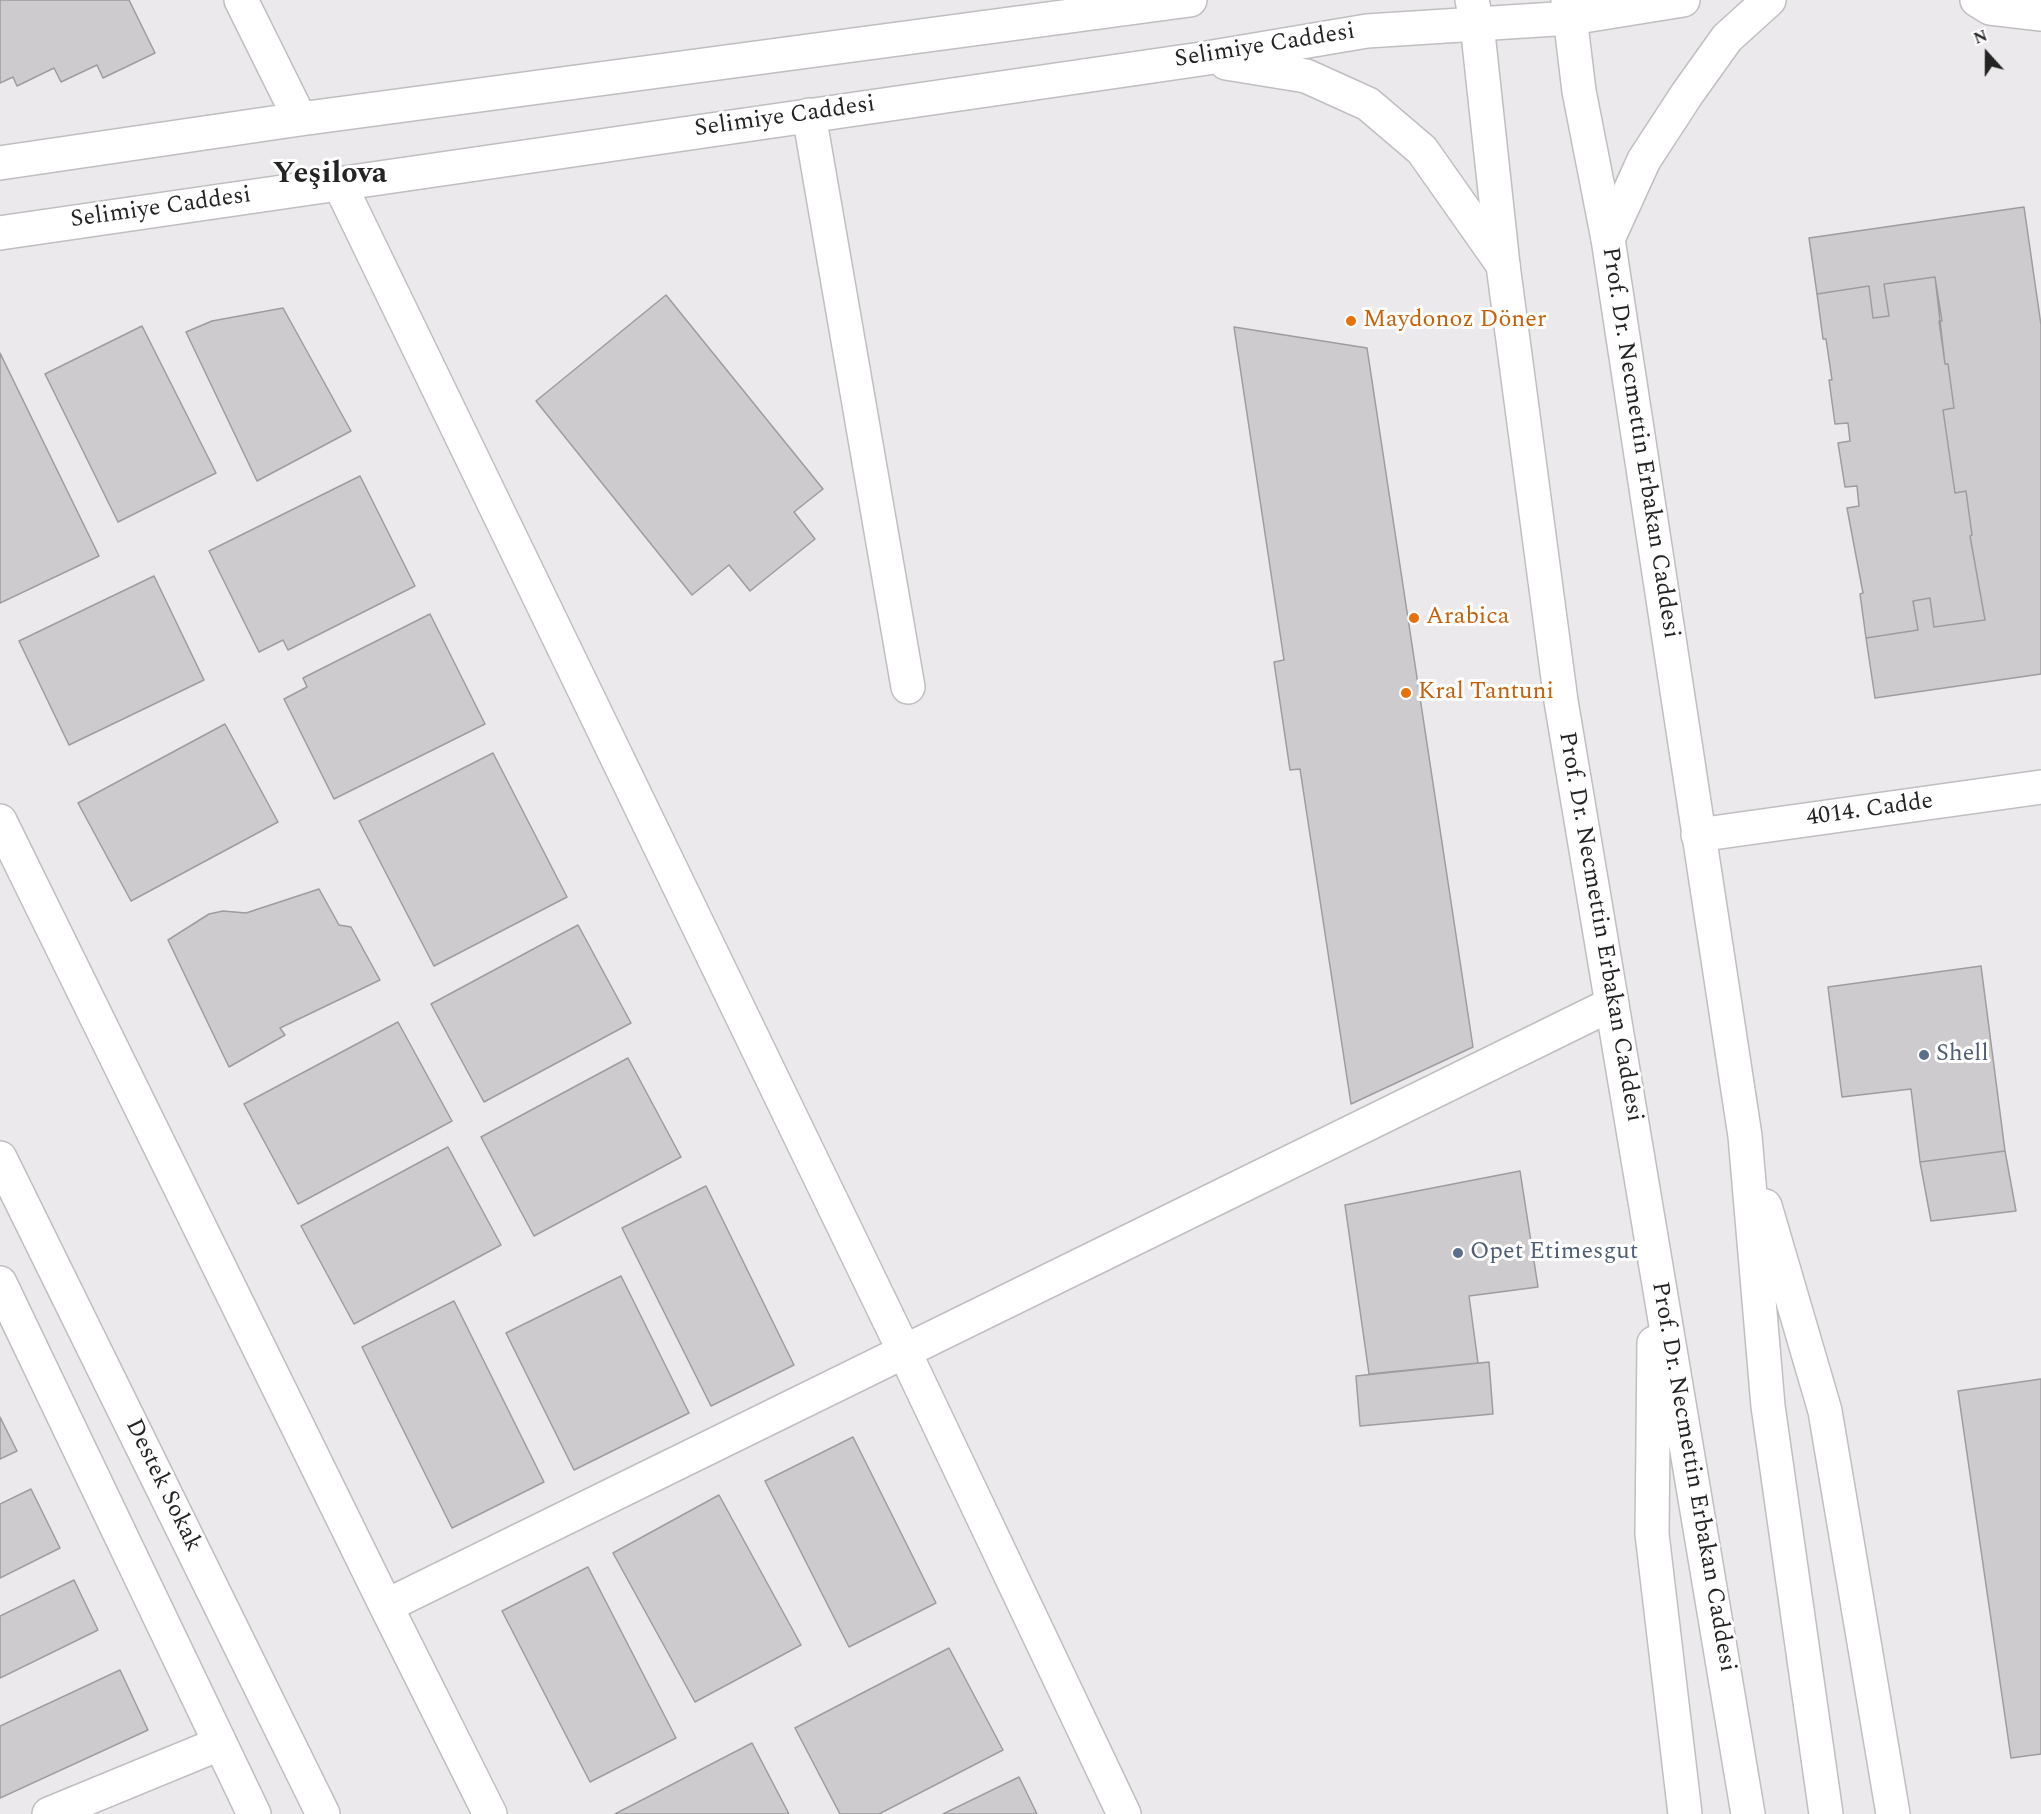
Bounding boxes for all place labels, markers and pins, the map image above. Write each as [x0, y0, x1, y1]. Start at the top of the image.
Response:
place label: Maydonoz Döner [1363, 307, 1546, 335]
marker: Maydonoz Döner [1344, 314, 1358, 328]
place label: Arabica [1426, 604, 1510, 632]
marker: Arabica [1407, 611, 1421, 625]
place label: Kral Tantuni [1418, 679, 1554, 707]
marker: Kral Tantuni [1399, 686, 1413, 700]
place label: Shell [1936, 1041, 1988, 1069]
marker: Shell [1917, 1048, 1931, 1062]
place label: Opet Etimesgut [1470, 1239, 1638, 1267]
marker: Opet Etimesgut [1451, 1246, 1465, 1260]

